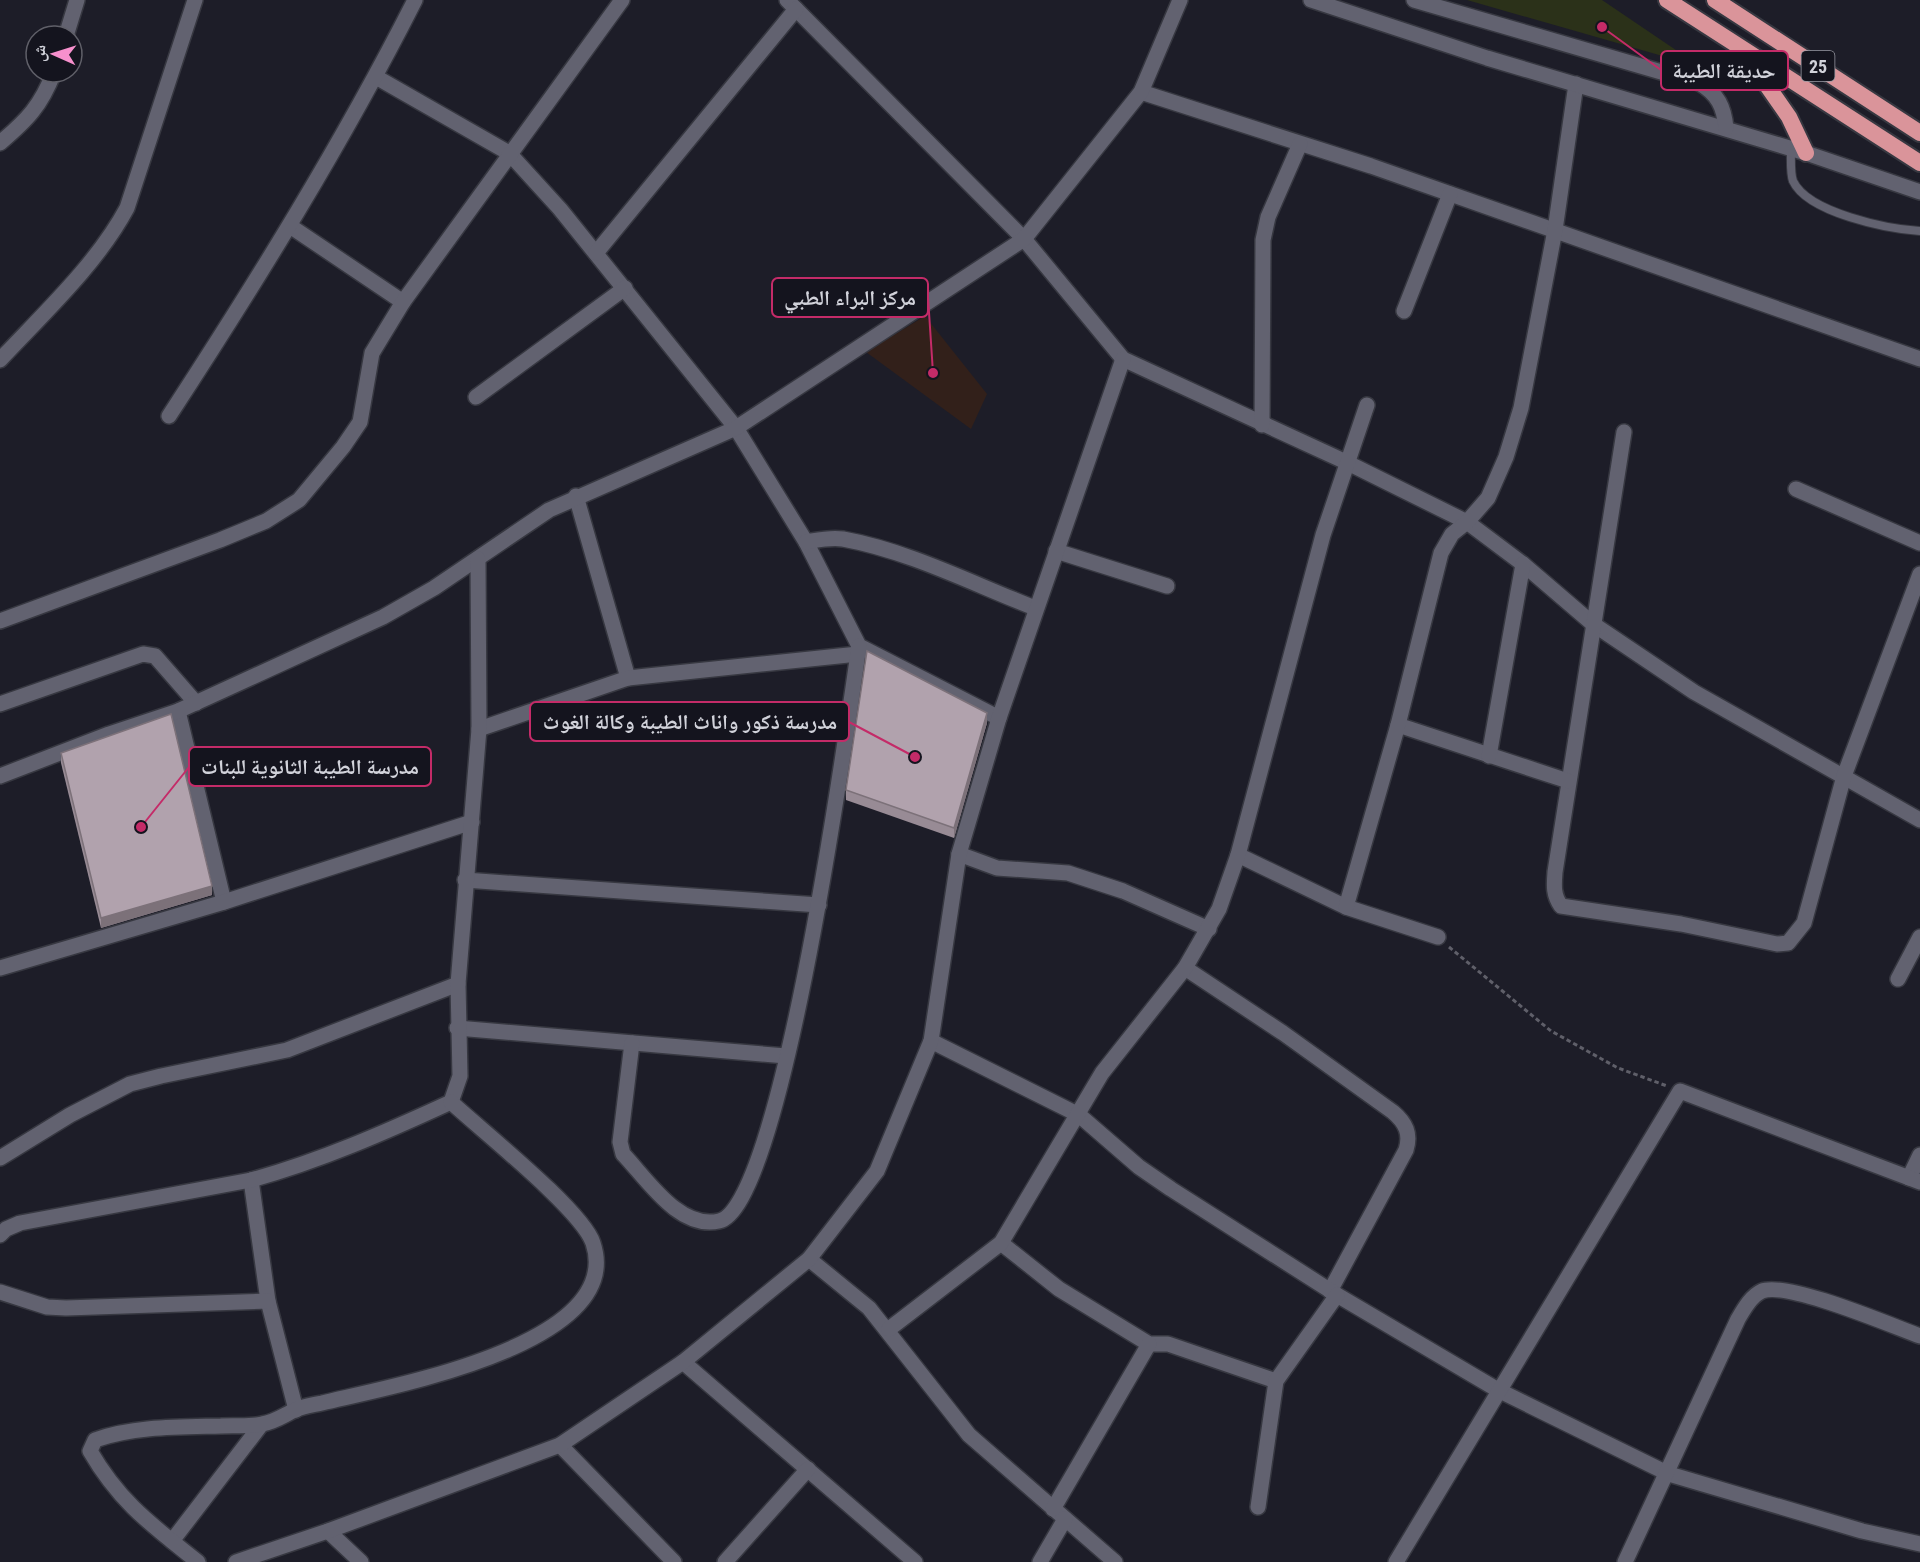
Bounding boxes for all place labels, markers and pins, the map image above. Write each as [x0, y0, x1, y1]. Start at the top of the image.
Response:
callout: حديقة الطيبة [1661, 51, 1788, 90]
callout: مركز البراء الطبي [772, 278, 928, 317]
callout: مدرسة ذكور واناث الطيبة وكالة الغوث [530, 702, 849, 741]
callout: مدرسة الطيبة الثانوية للبنات [189, 747, 431, 786]

